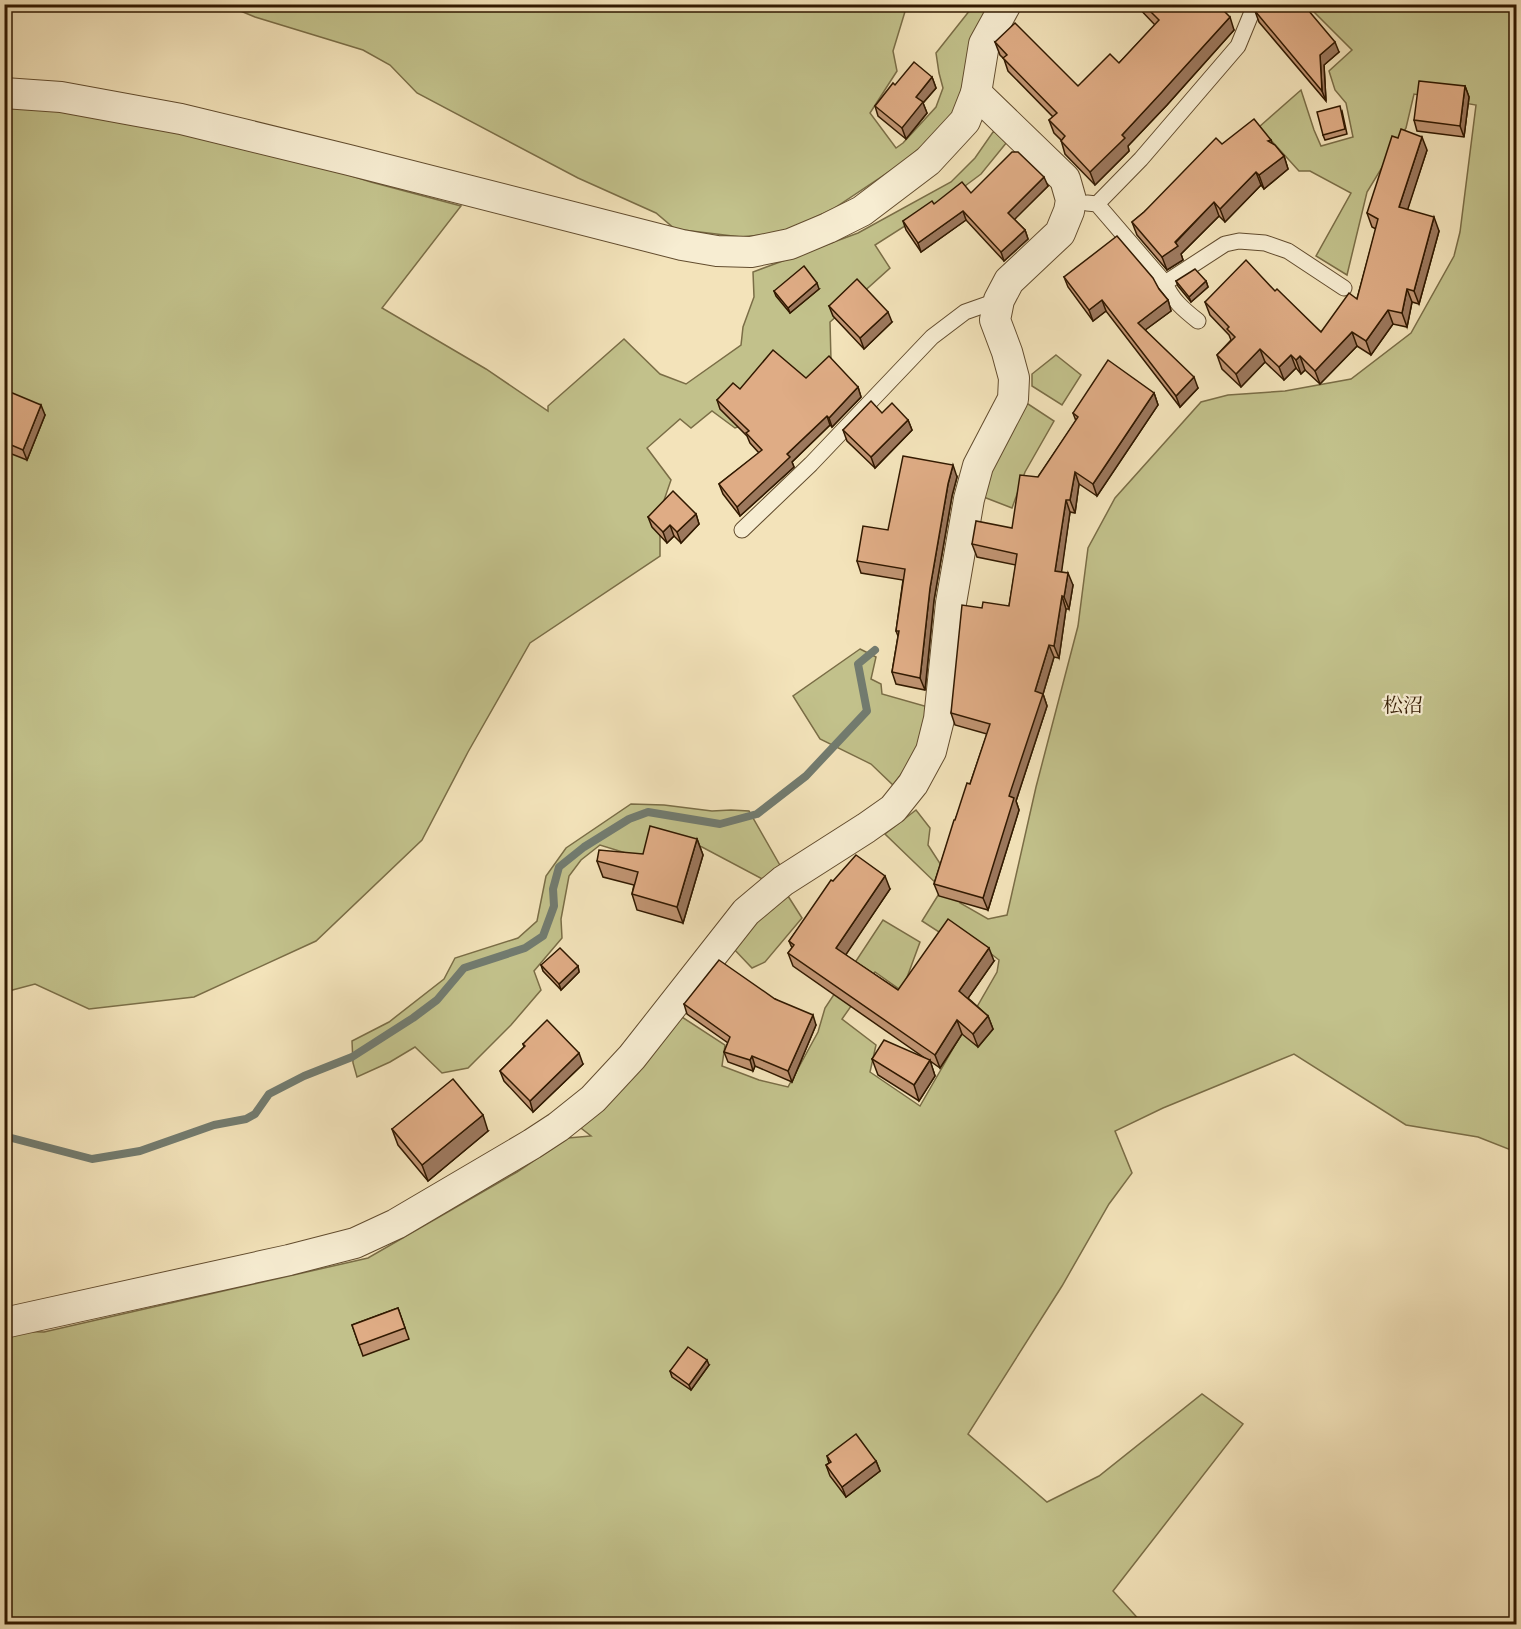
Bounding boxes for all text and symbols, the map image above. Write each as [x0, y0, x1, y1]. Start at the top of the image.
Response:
district label: 松沼 [1383, 692, 1423, 719]

